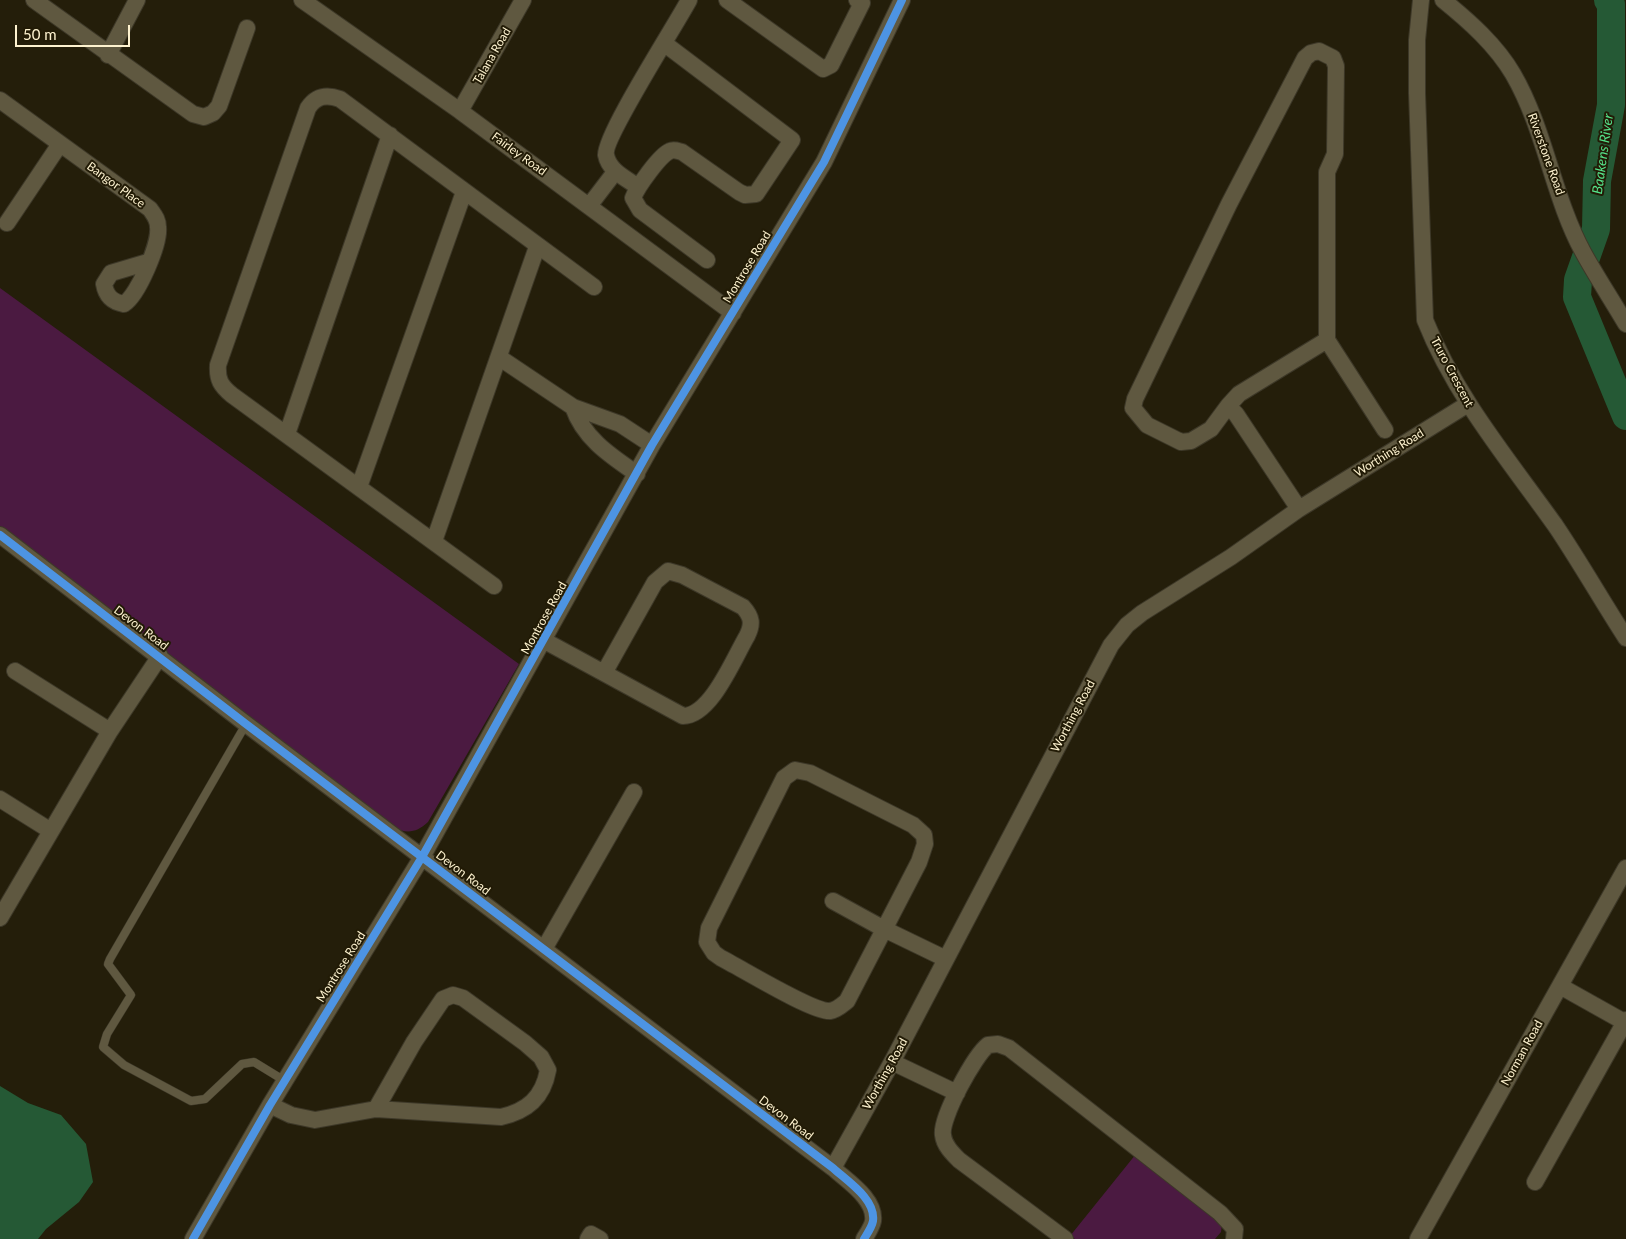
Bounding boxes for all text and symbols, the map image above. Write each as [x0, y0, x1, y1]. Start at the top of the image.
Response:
scale bar [18, 15, 132, 47]
text: 50 m [23, 25, 57, 43]
street label: Talana Road [470, 25, 514, 87]
street label: Riverstone Road [1525, 111, 1567, 197]
water label: Baakens River [1589, 113, 1617, 195]
street label: Fairley Road [489, 129, 549, 179]
street label: Bangor Place [84, 159, 148, 211]
street label: Montrose Road [720, 229, 774, 305]
street label: Truro Crescent [1427, 334, 1477, 410]
street label: Worthing Road [1352, 426, 1426, 480]
street label: Montrose Road [518, 579, 570, 657]
street label: Devon Road [111, 603, 171, 653]
street label: Worthing Road [1048, 678, 1098, 754]
street label: Devon Road [433, 848, 493, 898]
street label: Montrose Road [313, 929, 369, 1005]
street label: Norman Road [1498, 1018, 1546, 1088]
street label: Worthing Road [859, 1036, 911, 1112]
street label: Devon Road [756, 1093, 816, 1143]

